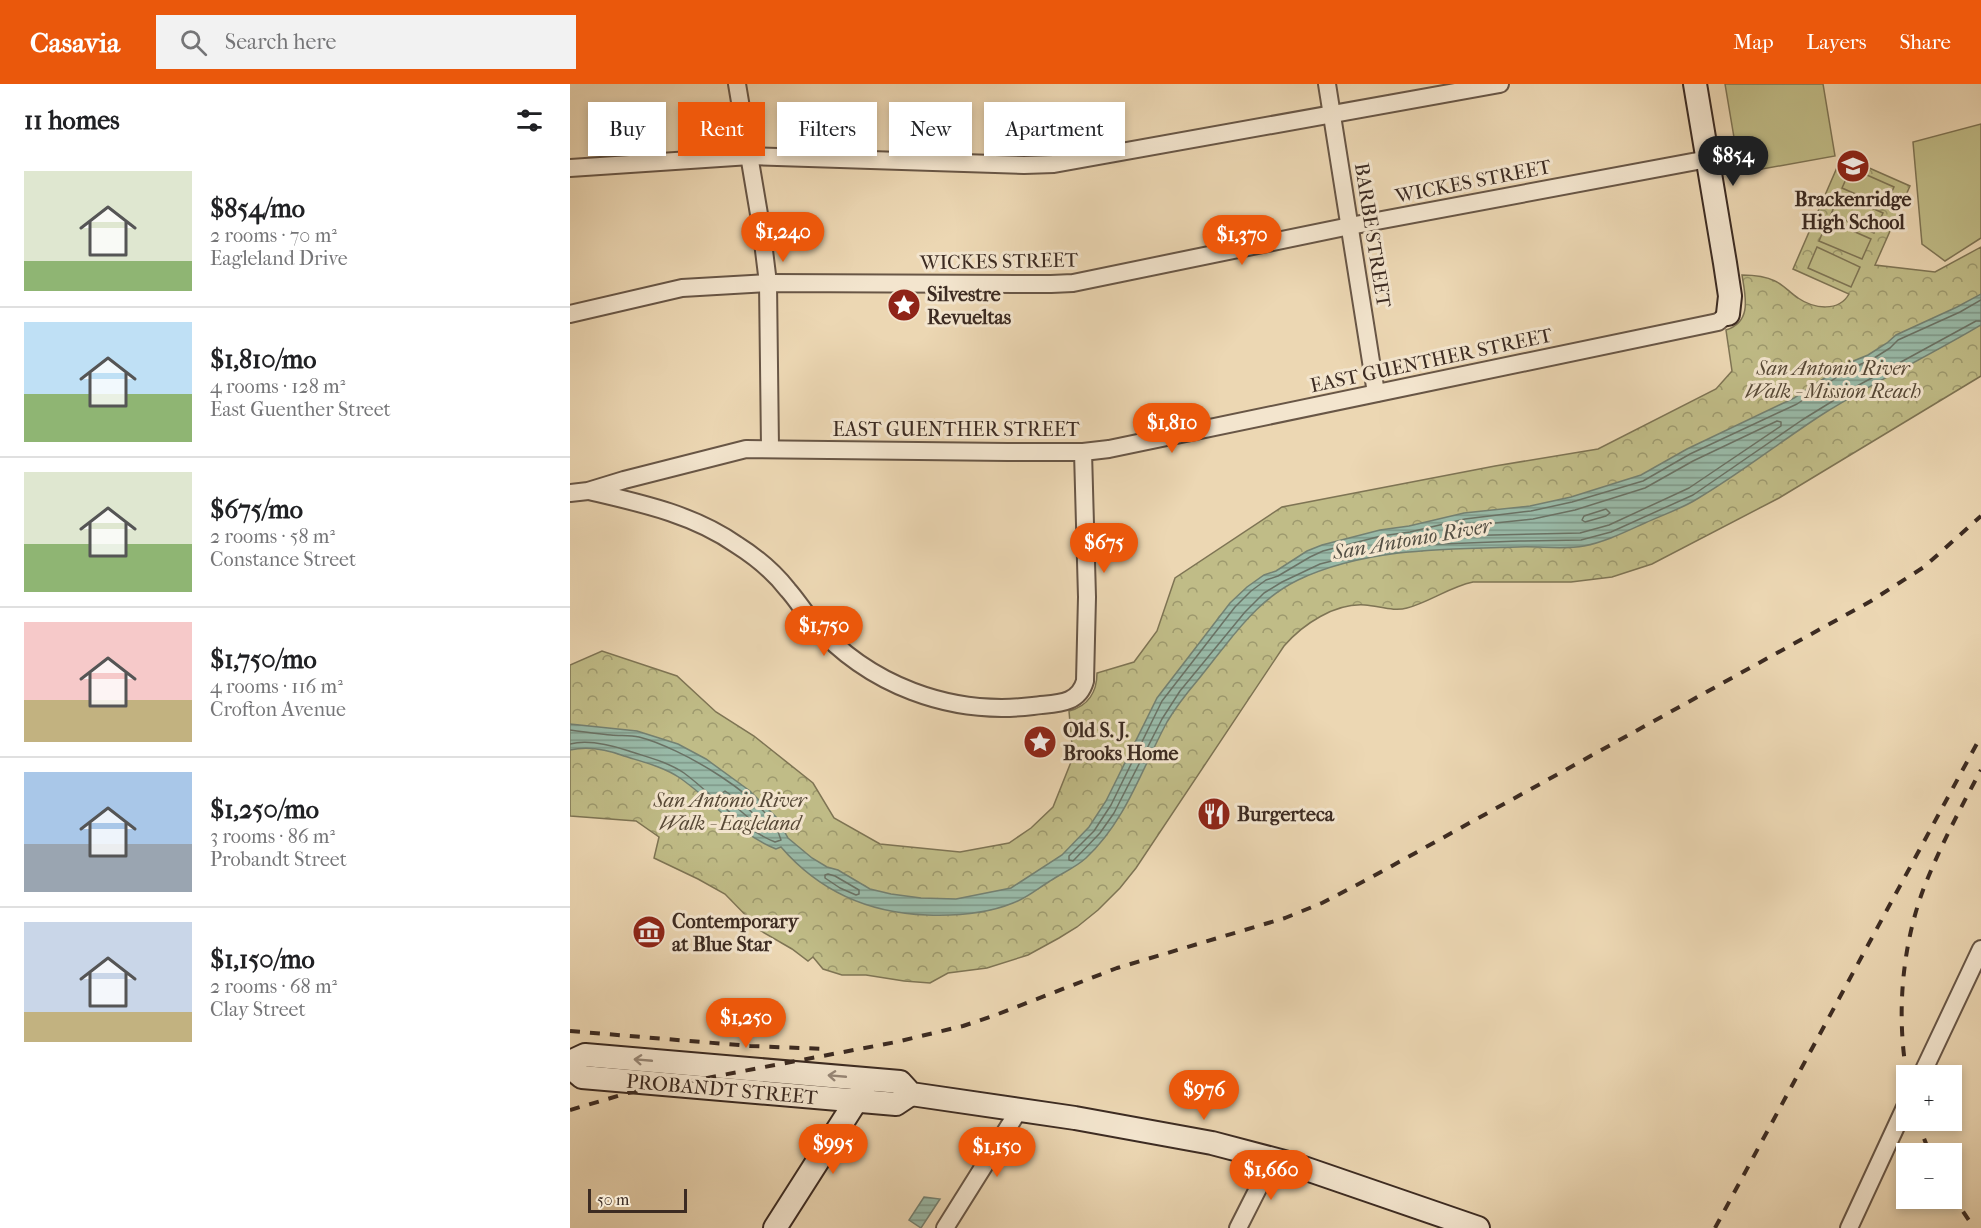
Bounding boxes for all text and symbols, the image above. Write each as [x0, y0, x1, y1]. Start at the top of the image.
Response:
search box [156, 15, 576, 69]
text: Casavia [30, 26, 120, 59]
icon: search [177, 26, 210, 59]
text: Search here [225, 29, 336, 55]
text: Map [1733, 30, 1774, 54]
text: Layers [1807, 30, 1866, 54]
text: Share [1899, 30, 1951, 54]
chip: Buy [588, 102, 666, 156]
chip: Rent [678, 102, 765, 156]
chip: Filters [777, 102, 877, 156]
chip: New [889, 102, 972, 156]
chip: Apartment [984, 102, 1125, 156]
icon: filters [513, 104, 546, 137]
text: 11 homes [24, 105, 120, 136]
pin: $854 [1697, 136, 1769, 187]
text: $854 [1712, 144, 1754, 167]
school or university icon: Brackenridge High School [1835, 148, 1871, 184]
street label: WICKES STREET [1392, 155, 1553, 208]
street label: BARBE STREET [1350, 161, 1395, 310]
place label: Brackenridge High School [1795, 188, 1911, 234]
text: $854/mo [210, 193, 305, 224]
icon: home [72, 195, 144, 267]
pin: $1,240 [734, 212, 832, 263]
pin: $1,370 [1193, 215, 1291, 266]
text: $1,240 [755, 220, 811, 243]
text: $1,370 [1217, 223, 1268, 246]
text: 2 rooms · 70 m² [210, 224, 337, 247]
text: Eagleland Drive [210, 247, 348, 270]
street label: WICKES STREET [919, 249, 1079, 274]
place label: Silvestre Revueltas [927, 283, 1012, 329]
place icon: Silvestre Revueltas [886, 287, 922, 323]
street label: EAST GUENTHER STREET [1308, 323, 1555, 397]
text: $1,810/mo [210, 344, 317, 375]
icon: home [72, 346, 144, 418]
park label: San Antonio River Walk - Mission Reach [1745, 357, 1921, 403]
text: 4 rooms · 128 m² [210, 375, 345, 398]
text: East Guenther Street [210, 398, 391, 421]
pin: $1,810 [1123, 403, 1221, 454]
text: $1,810 [1147, 411, 1197, 434]
street label: EAST GUENTHER STREET [833, 418, 1080, 441]
text: $675/mo [210, 494, 303, 525]
icon: home [72, 496, 144, 568]
water label: San Antonio River [1330, 513, 1495, 565]
pin: $675 [1068, 523, 1140, 574]
text: 2 rooms · 58 m² [210, 525, 335, 548]
text: $675 [1084, 531, 1124, 554]
text: Constance Street [210, 548, 356, 571]
pin: $1,750 [775, 606, 873, 657]
text: $1,750 [799, 614, 849, 637]
text: $1,750/mo [210, 644, 317, 675]
icon: home [72, 646, 144, 718]
text: 4 rooms · 116 m² [210, 675, 343, 698]
text: Crofton Avenue [210, 698, 346, 721]
place label: Old S. J. Brooks Home [1063, 719, 1179, 765]
place icon: Old S. J. Brooks Home [1022, 724, 1058, 760]
park label: San Antonio River Walk - Eagleland [652, 789, 809, 835]
text: $1,250/mo [210, 794, 319, 825]
icon: home [72, 796, 144, 868]
restaurant icon: Burgerteca [1196, 796, 1232, 832]
place label: Burgerteca [1237, 803, 1335, 826]
text: 3 rooms · 86 m² [210, 825, 335, 848]
text: Probandt Street [210, 848, 347, 871]
place label: Contemporary at Blue Star [672, 910, 800, 956]
museum icon: Contemporary at Blue Star [631, 914, 667, 950]
text: $1,150/mo [210, 944, 315, 975]
icon: home [72, 946, 144, 1018]
text: 2 rooms · 68 m² [210, 975, 337, 998]
text: Clay Street [210, 998, 306, 1021]
pin: $1,250 [697, 998, 795, 1049]
text: $1,250 [720, 1006, 772, 1029]
one-way arrow [633, 1054, 653, 1065]
map controls [1896, 1065, 1962, 1209]
button: + [1896, 1065, 1962, 1131]
street label: PROBANDT STREET [625, 1070, 819, 1109]
one-way arrow [828, 1070, 847, 1081]
pin: $976 [1168, 1070, 1240, 1121]
text: $976 [1183, 1078, 1225, 1101]
pin: $995 [797, 1124, 869, 1175]
pin: $1,150 [948, 1127, 1046, 1178]
text: $995 [813, 1132, 853, 1155]
text: $1,150 [973, 1135, 1021, 1158]
button: − [1896, 1143, 1962, 1209]
pin: $1,660 [1222, 1150, 1320, 1201]
text: $1,660 [1244, 1158, 1298, 1181]
scale bar [588, 1186, 687, 1214]
text: 50 m [597, 1190, 629, 1209]

